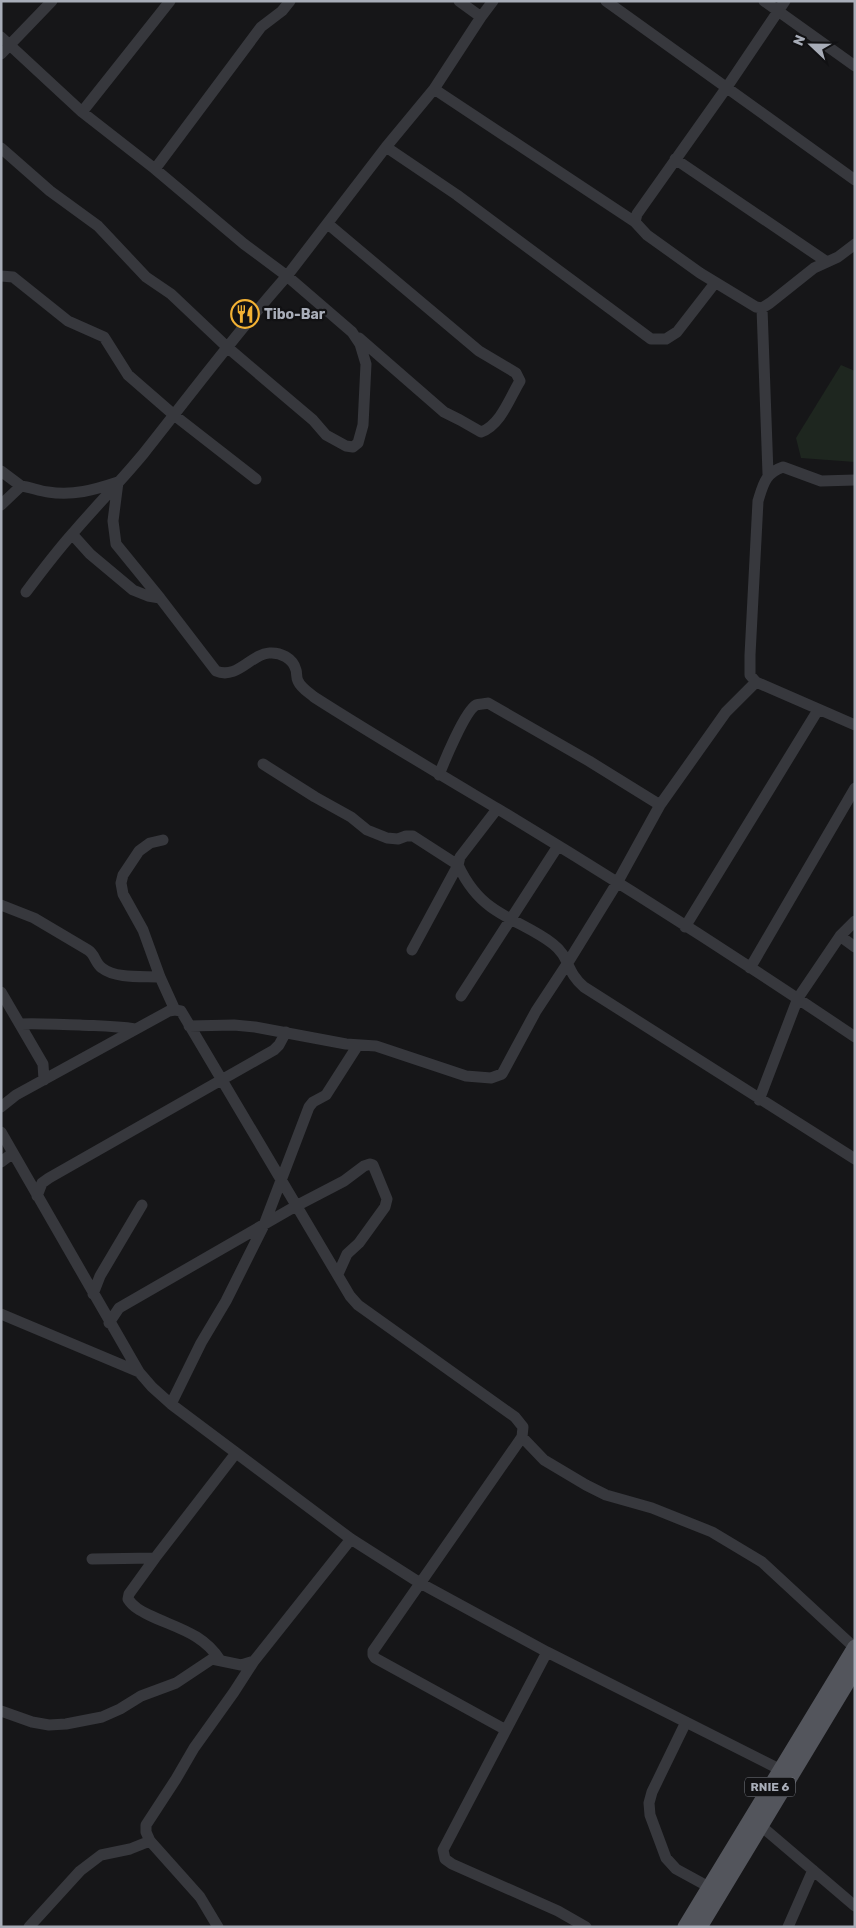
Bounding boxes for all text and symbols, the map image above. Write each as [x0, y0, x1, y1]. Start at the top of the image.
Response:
north arrow [786, 20, 836, 70]
text: N [790, 32, 809, 48]
restaurant icon: Tibo-Bar [230, 299, 260, 329]
place label: Tibo-Bar [264, 306, 326, 323]
road number: RNIE 6 [745, 1778, 795, 1796]

